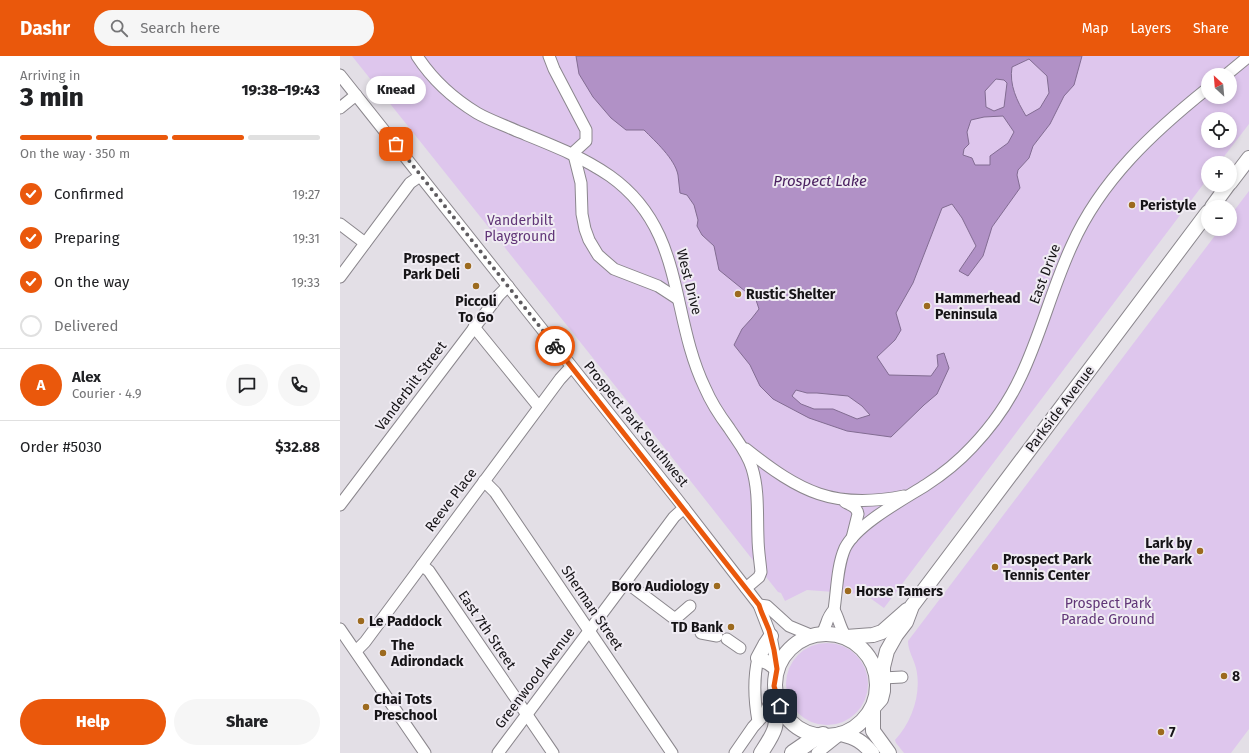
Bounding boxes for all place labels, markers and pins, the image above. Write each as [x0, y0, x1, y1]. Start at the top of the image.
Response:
callout: Knead [366, 76, 426, 104]
pin [379, 127, 413, 161]
place label: Peristyle [1140, 197, 1197, 214]
marker: Peristyle [1127, 200, 1137, 210]
place label: Prospect Park Deli [403, 250, 461, 283]
marker: Prospect Park Deli [463, 261, 473, 271]
marker: Piccoli To Go [471, 281, 481, 291]
place label: Rustic Shelter [746, 286, 836, 303]
marker: Rustic Shelter [733, 289, 743, 299]
place label: Hammerhead Peninsula [935, 290, 1021, 323]
place label: Piccoli To Go [455, 293, 497, 326]
marker: Hammerhead Peninsula [922, 301, 932, 311]
place label: Lark by the Park [1139, 535, 1193, 568]
marker: Lark by the Park [1195, 546, 1205, 556]
place label: Prospect Park Tennis Center [1003, 551, 1092, 584]
marker: Prospect Park Tennis Center [990, 562, 1000, 572]
place label: Boro Audiology [611, 578, 710, 595]
marker: Boro Audiology [712, 581, 722, 591]
place label: Horse Tamers [856, 583, 943, 600]
marker: Horse Tamers [843, 586, 853, 596]
place label: Le Paddock [369, 613, 442, 630]
marker: Le Paddock [356, 616, 366, 626]
place label: TD Bank [671, 619, 723, 636]
marker: TD Bank [726, 622, 736, 632]
place label: The Adirondack [390, 637, 464, 670]
marker: The Adirondack [378, 648, 388, 658]
place label: 8 [1232, 668, 1240, 685]
marker: 8 [1219, 671, 1229, 681]
pin [763, 689, 797, 723]
place label: Chai Tots Preschool [374, 691, 438, 724]
marker: Chai Tots Preschool [361, 702, 371, 712]
place label: 7 [1169, 724, 1176, 741]
marker: 7 [1156, 727, 1166, 737]

